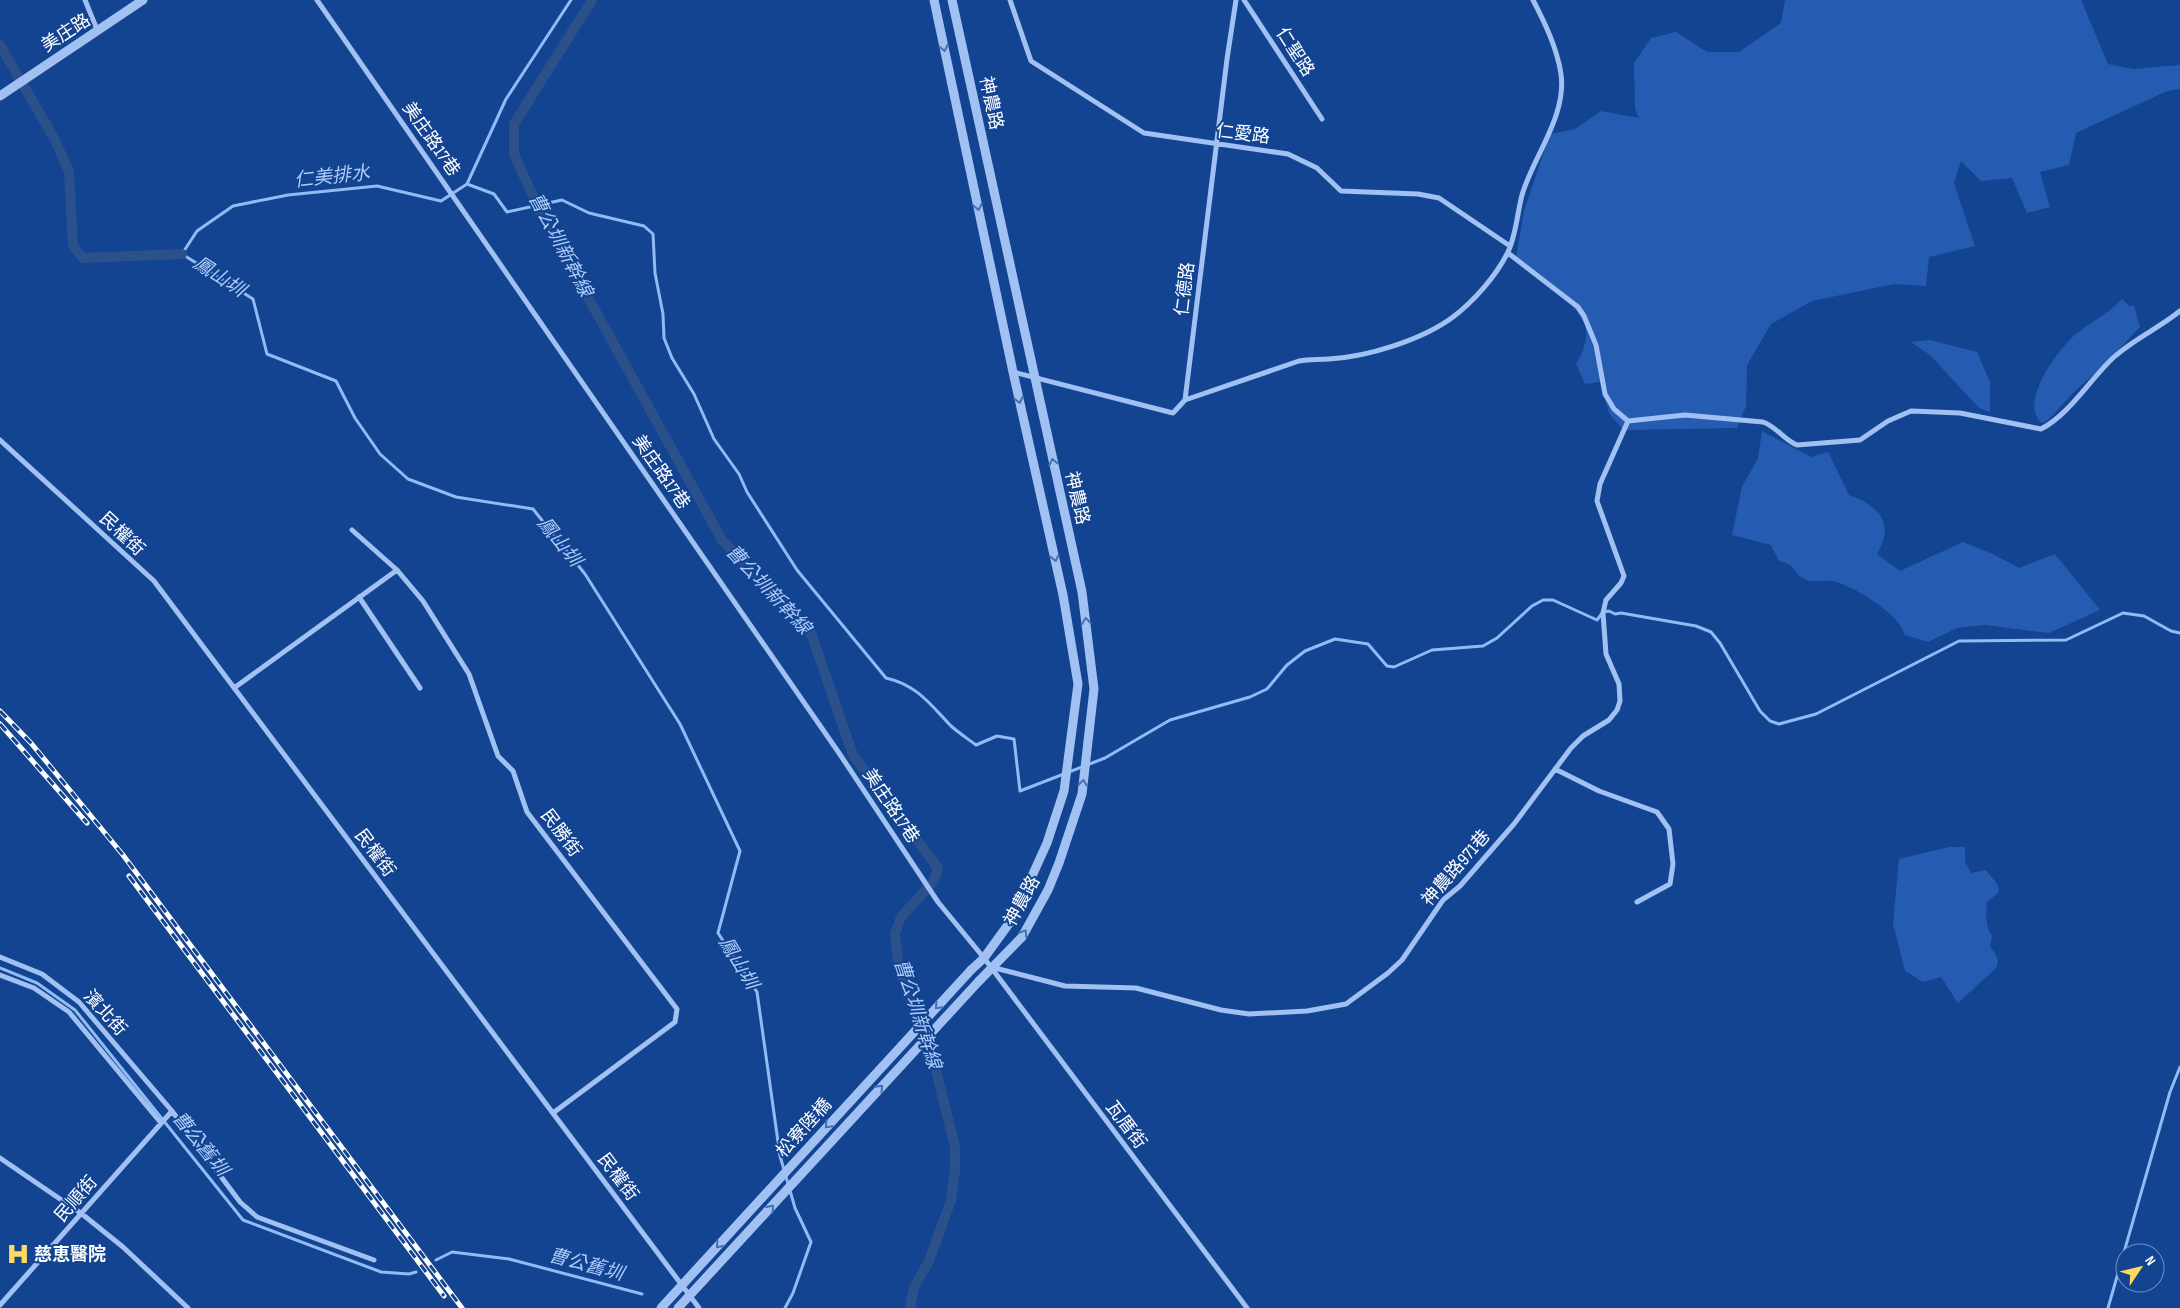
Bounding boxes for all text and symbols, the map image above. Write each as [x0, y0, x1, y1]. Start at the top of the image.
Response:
street label: 美庄路 [38, 9, 94, 57]
street label: 仁聖路 [1271, 24, 1319, 80]
one-way arrow [939, 43, 949, 52]
street label: 神農路 [975, 74, 1007, 132]
street label: 美庄路17巷 [398, 98, 464, 180]
street label: 仁愛路 [1215, 120, 1271, 148]
water label: 仁美排水 [293, 161, 372, 192]
water label: 曹公圳新幹線 [523, 189, 598, 302]
one-way arrow [972, 202, 983, 211]
water label: 鳳山圳 [189, 252, 252, 304]
street label: 仁德路 [1171, 261, 1199, 317]
one-way arrow [1013, 395, 1024, 404]
street label: 美庄路17巷 [628, 431, 694, 513]
one-way arrow [1048, 458, 1059, 467]
street label: 神農路 [1061, 469, 1093, 527]
street label: 民權街 [95, 508, 149, 560]
water label: 鳳山圳 [532, 513, 588, 574]
water label: 曹公圳新幹線 [721, 540, 817, 641]
one-way arrow [1049, 554, 1060, 563]
one-way arrow [1081, 617, 1091, 626]
street label: 美庄路17巷 [858, 765, 924, 847]
one-way arrow [1077, 778, 1088, 786]
street label: 民勝街 [536, 805, 586, 861]
street label: 民權街 [350, 825, 400, 881]
street label: 神農路971巷 [1417, 826, 1495, 910]
street label: 神農路 [1000, 872, 1044, 930]
one-way arrow [1017, 929, 1027, 938]
water label: 鳳山圳 [713, 933, 764, 996]
water label: 曹公圳新幹線 [888, 956, 946, 1074]
street label: 濱北街 [79, 986, 131, 1040]
one-way arrow [935, 1000, 944, 1009]
one-way arrow [874, 1085, 883, 1094]
street label: 松寮陸橋 [772, 1094, 836, 1162]
street label: 瓦厝街 [1101, 1097, 1151, 1153]
water label: 曹公舊圳 [167, 1107, 235, 1183]
one-way arrow [825, 1120, 834, 1129]
street label: 民權街 [593, 1149, 643, 1205]
street label: 民順街 [50, 1172, 102, 1226]
one-way arrow [765, 1204, 774, 1213]
one-way arrow [716, 1240, 725, 1249]
hospital icon: 慈恵醫院 [5, 1241, 31, 1267]
north arrow [2115, 1243, 2165, 1293]
place label: 慈恵醫院 [34, 1244, 106, 1265]
water label: 曹公舊圳 [546, 1244, 629, 1287]
text: N [2141, 1253, 2159, 1269]

